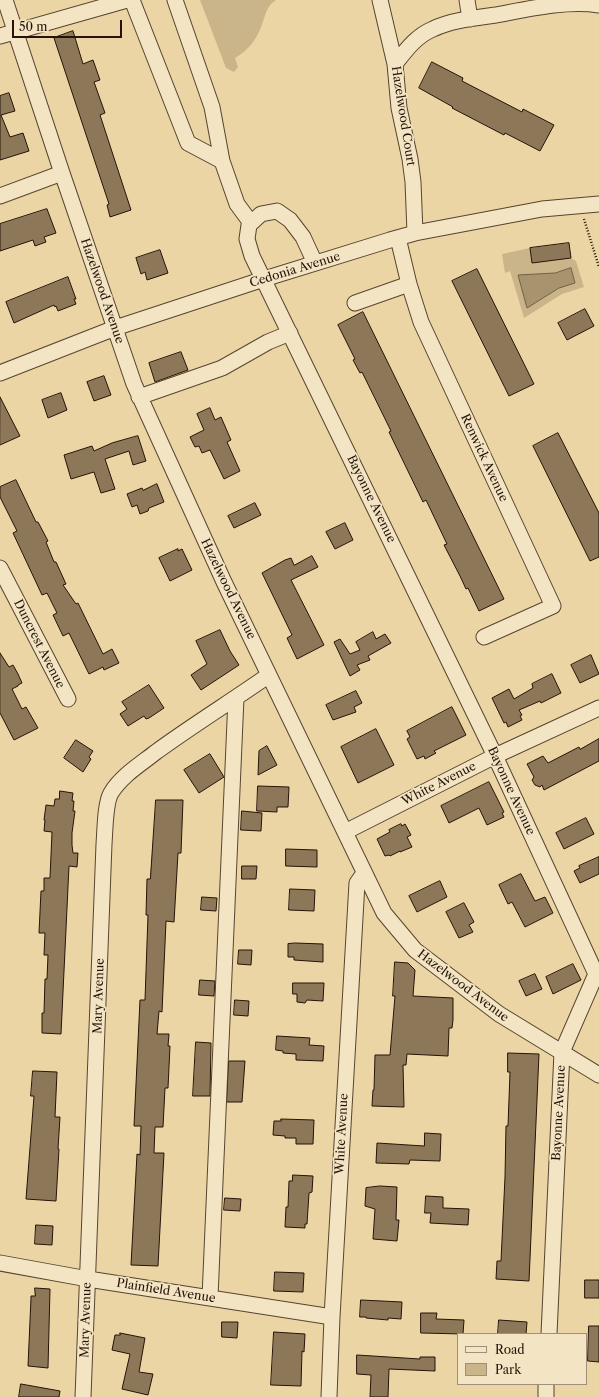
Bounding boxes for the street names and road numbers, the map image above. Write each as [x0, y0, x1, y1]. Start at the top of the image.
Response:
street label: Hazelwood Court [388, 65, 418, 167]
street label: Hazelwood Avenue [77, 236, 127, 346]
street label: Cedonia Avenue [248, 249, 342, 291]
street label: Renwick Avenue [457, 412, 511, 504]
street label: Bayonne Avenue [344, 453, 398, 545]
street label: Hazelwood Avenue [197, 536, 259, 642]
street label: Duncrest Avenue [10, 597, 68, 691]
street label: Bayonne Avenue [484, 745, 538, 837]
street label: White Avenue [399, 759, 479, 809]
street label: Hazelwood Avenue [415, 947, 511, 1025]
street label: Mary Avenue [90, 958, 108, 1034]
street label: Bayonne Avenue [549, 1065, 569, 1161]
street label: White Avenue [333, 1093, 351, 1175]
street label: Plainfield Avenue [115, 1276, 217, 1306]
street label: Mary Avenue [77, 1282, 95, 1358]

